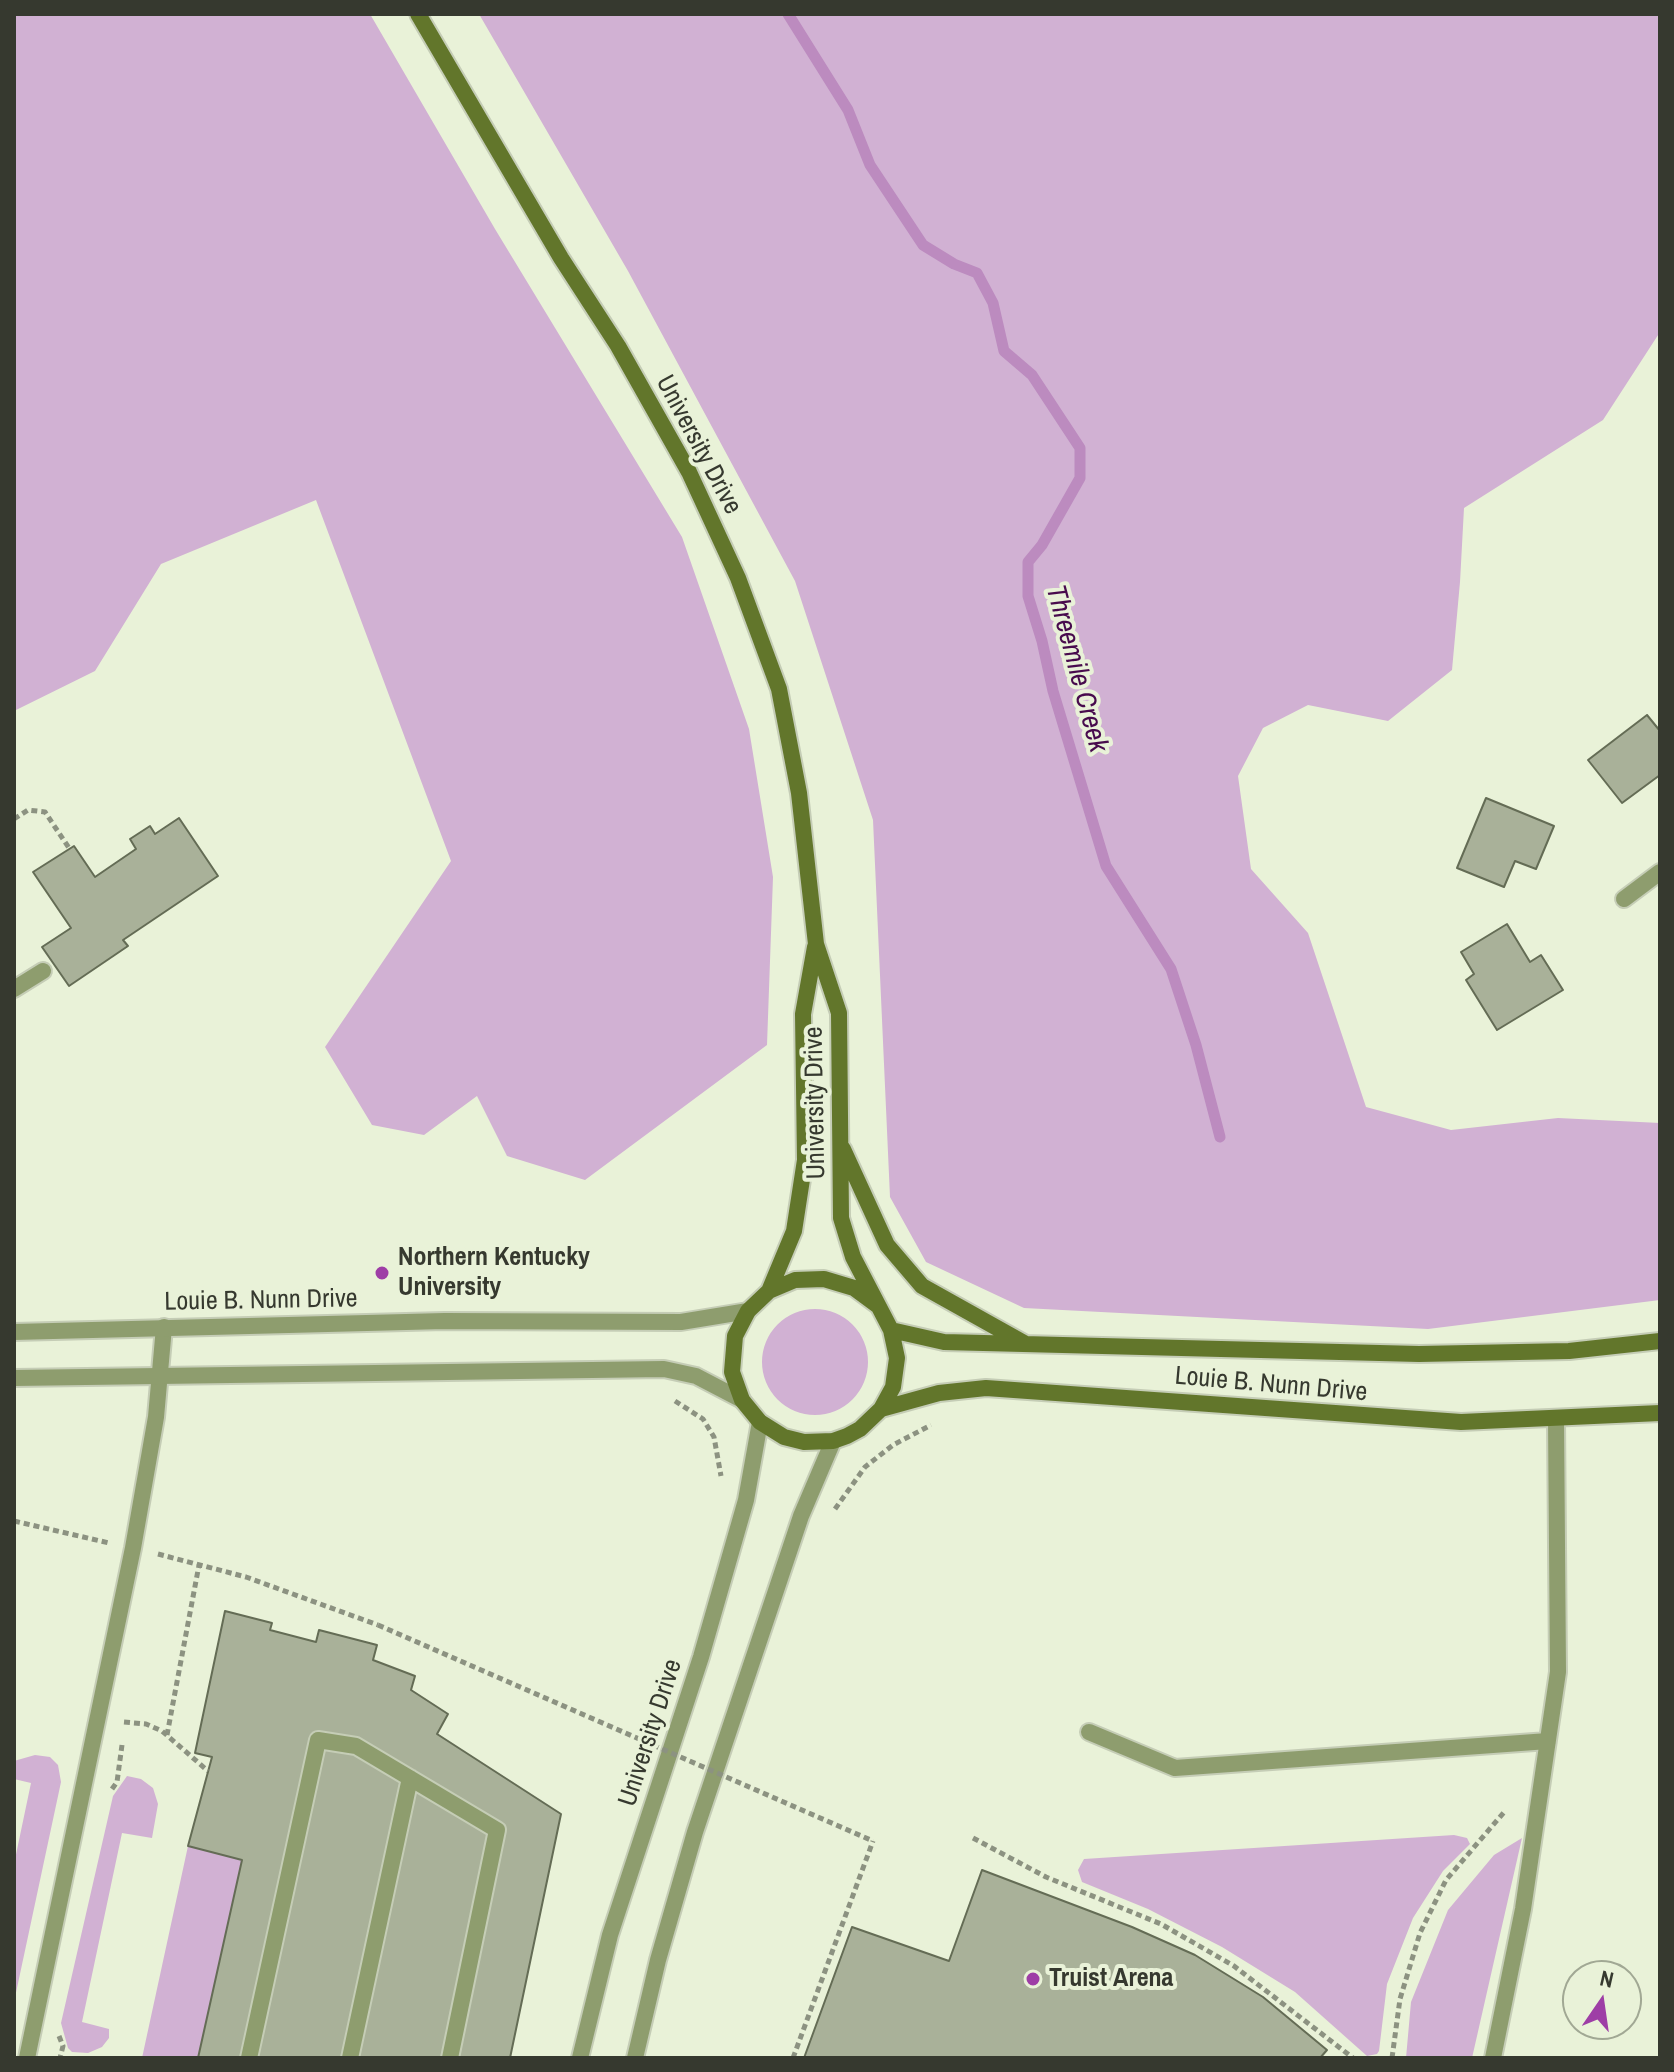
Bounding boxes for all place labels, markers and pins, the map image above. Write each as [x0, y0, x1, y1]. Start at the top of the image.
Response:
place label: Northern Kentucky University [398, 1242, 590, 1304]
marker: Northern Kentucky University [373, 1264, 391, 1282]
place label: Truist Arena [1049, 1963, 1173, 1995]
marker: Truist Arena [1024, 1970, 1042, 1988]

